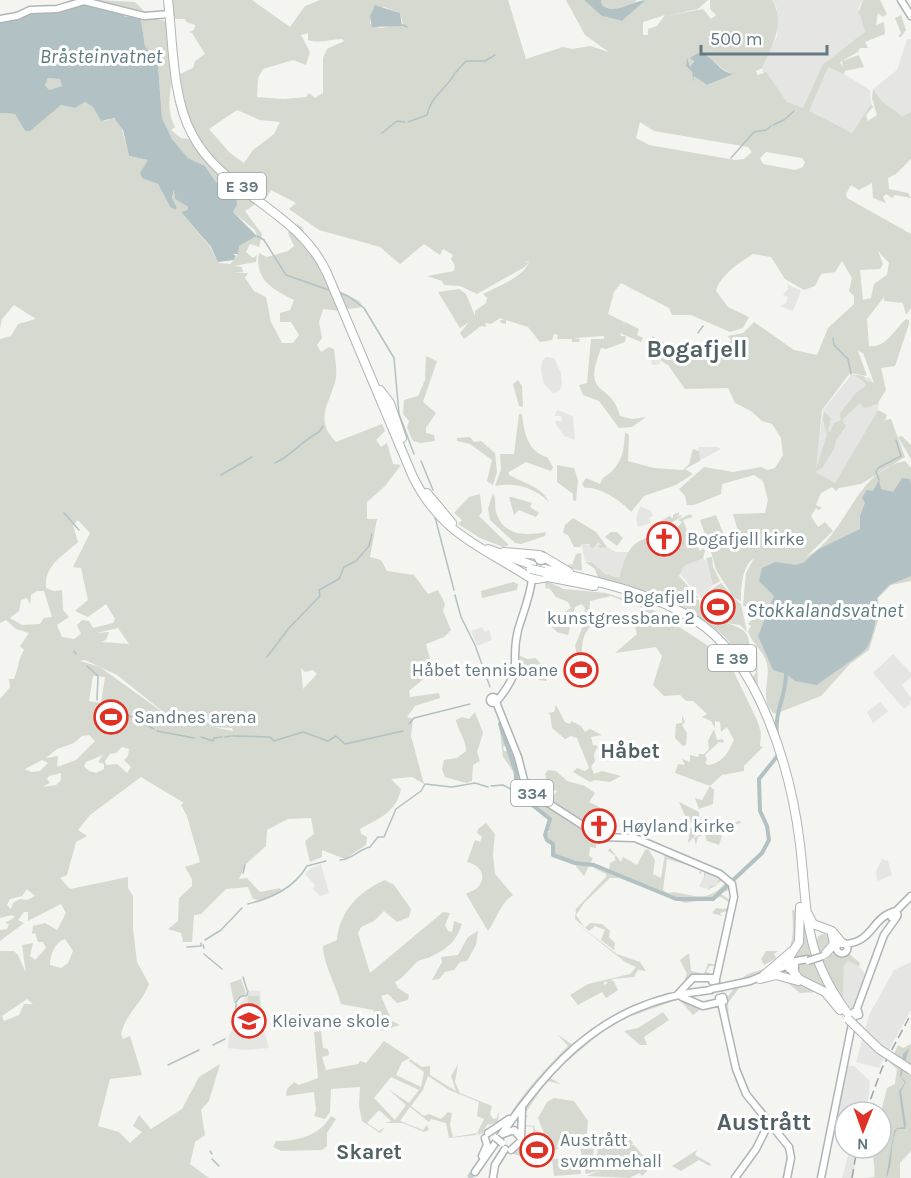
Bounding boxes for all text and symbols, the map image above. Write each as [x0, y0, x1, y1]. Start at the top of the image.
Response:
scale bar [701, 18, 827, 56]
text: 500 m [710, 28, 763, 50]
water label: Bråsteinvatnet [40, 45, 163, 68]
road number: E 39 [218, 173, 266, 199]
district label: Bogafjell [646, 335, 748, 363]
church icon: Bogafjell kirke [646, 521, 682, 557]
place label: Bogafjell kirke [687, 528, 805, 550]
place label: Bogafjell kunstgressbane 2 [547, 586, 695, 629]
sports icon: Bogafjell kunstgressbane 2 [700, 589, 736, 625]
water label: Stokkalandsvatnet [747, 599, 904, 622]
road number: E 39 [708, 645, 756, 671]
sports icon: Håbet tennisbane [563, 652, 599, 688]
place label: Håbet tennisbane [412, 659, 558, 681]
sports icon: Sandnes arena [93, 699, 129, 735]
place label: Sandnes arena [134, 706, 257, 728]
district label: Håbet [600, 739, 660, 763]
road number: 334 [511, 780, 553, 806]
church icon: Høyland kirke [581, 808, 617, 844]
place label: Høyland kirke [622, 815, 734, 837]
school or university icon: Kleivane skole [231, 1003, 267, 1039]
place label: Kleivane skole [272, 1010, 390, 1032]
north arrow [833, 1100, 893, 1160]
district label: Austrått [717, 1108, 811, 1136]
place label: Austrått svømmehall [560, 1129, 662, 1172]
sports icon: Austrått svømmehall [519, 1132, 555, 1168]
text: N [857, 1135, 869, 1154]
district label: Skaret [336, 1140, 402, 1164]

